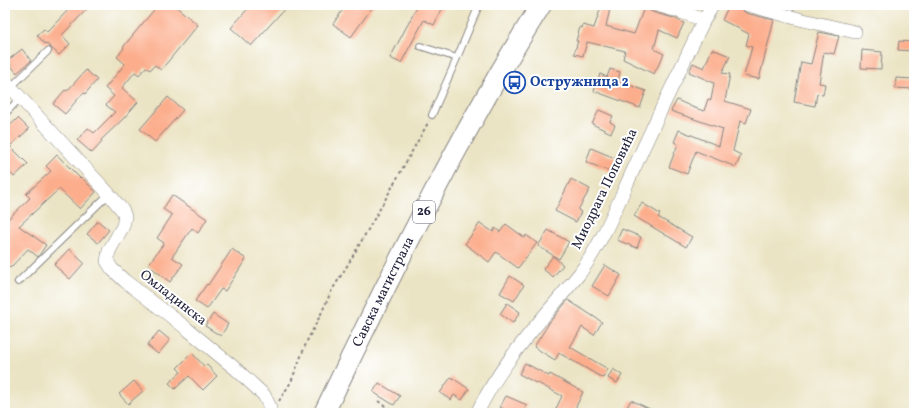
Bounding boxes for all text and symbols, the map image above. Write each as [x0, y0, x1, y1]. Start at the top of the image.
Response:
bus stop icon: Остружница 2 [501, 69, 527, 95]
place label: Остружница 2 [530, 73, 629, 92]
street label: Миодрага Поповића [567, 125, 643, 253]
road number: 26 [413, 201, 435, 223]
street label: Савска магистрала [348, 233, 419, 350]
street label: Омладинска [136, 266, 210, 330]

